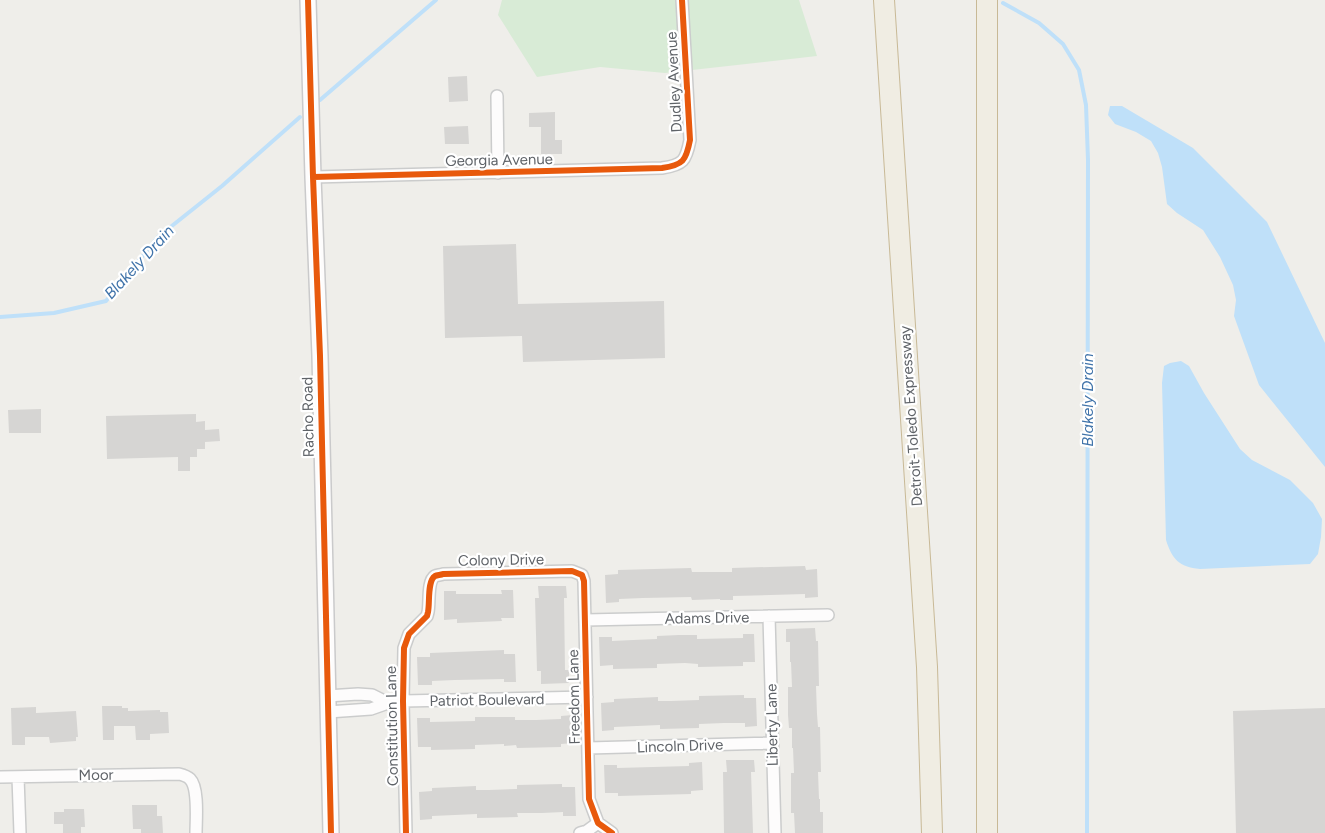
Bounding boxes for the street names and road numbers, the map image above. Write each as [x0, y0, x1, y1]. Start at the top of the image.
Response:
street label: Dudley Avenue [662, 31, 686, 133]
street label: Georgia Avenue [445, 150, 553, 170]
street label: Detroit-Toledo Expressway [896, 325, 926, 507]
street label: Racho Road [298, 377, 318, 457]
street label: Colony Drive [458, 550, 544, 570]
street label: Adams Drive [665, 608, 749, 628]
street label: Freedom Lane [564, 649, 584, 745]
street label: Constitution Lane [382, 666, 402, 786]
street label: Liberty Lane [762, 684, 782, 766]
street label: Patriot Boulevard [429, 690, 545, 710]
street label: Lincoln Drive [636, 735, 724, 757]
street label: Moor [78, 766, 114, 784]

